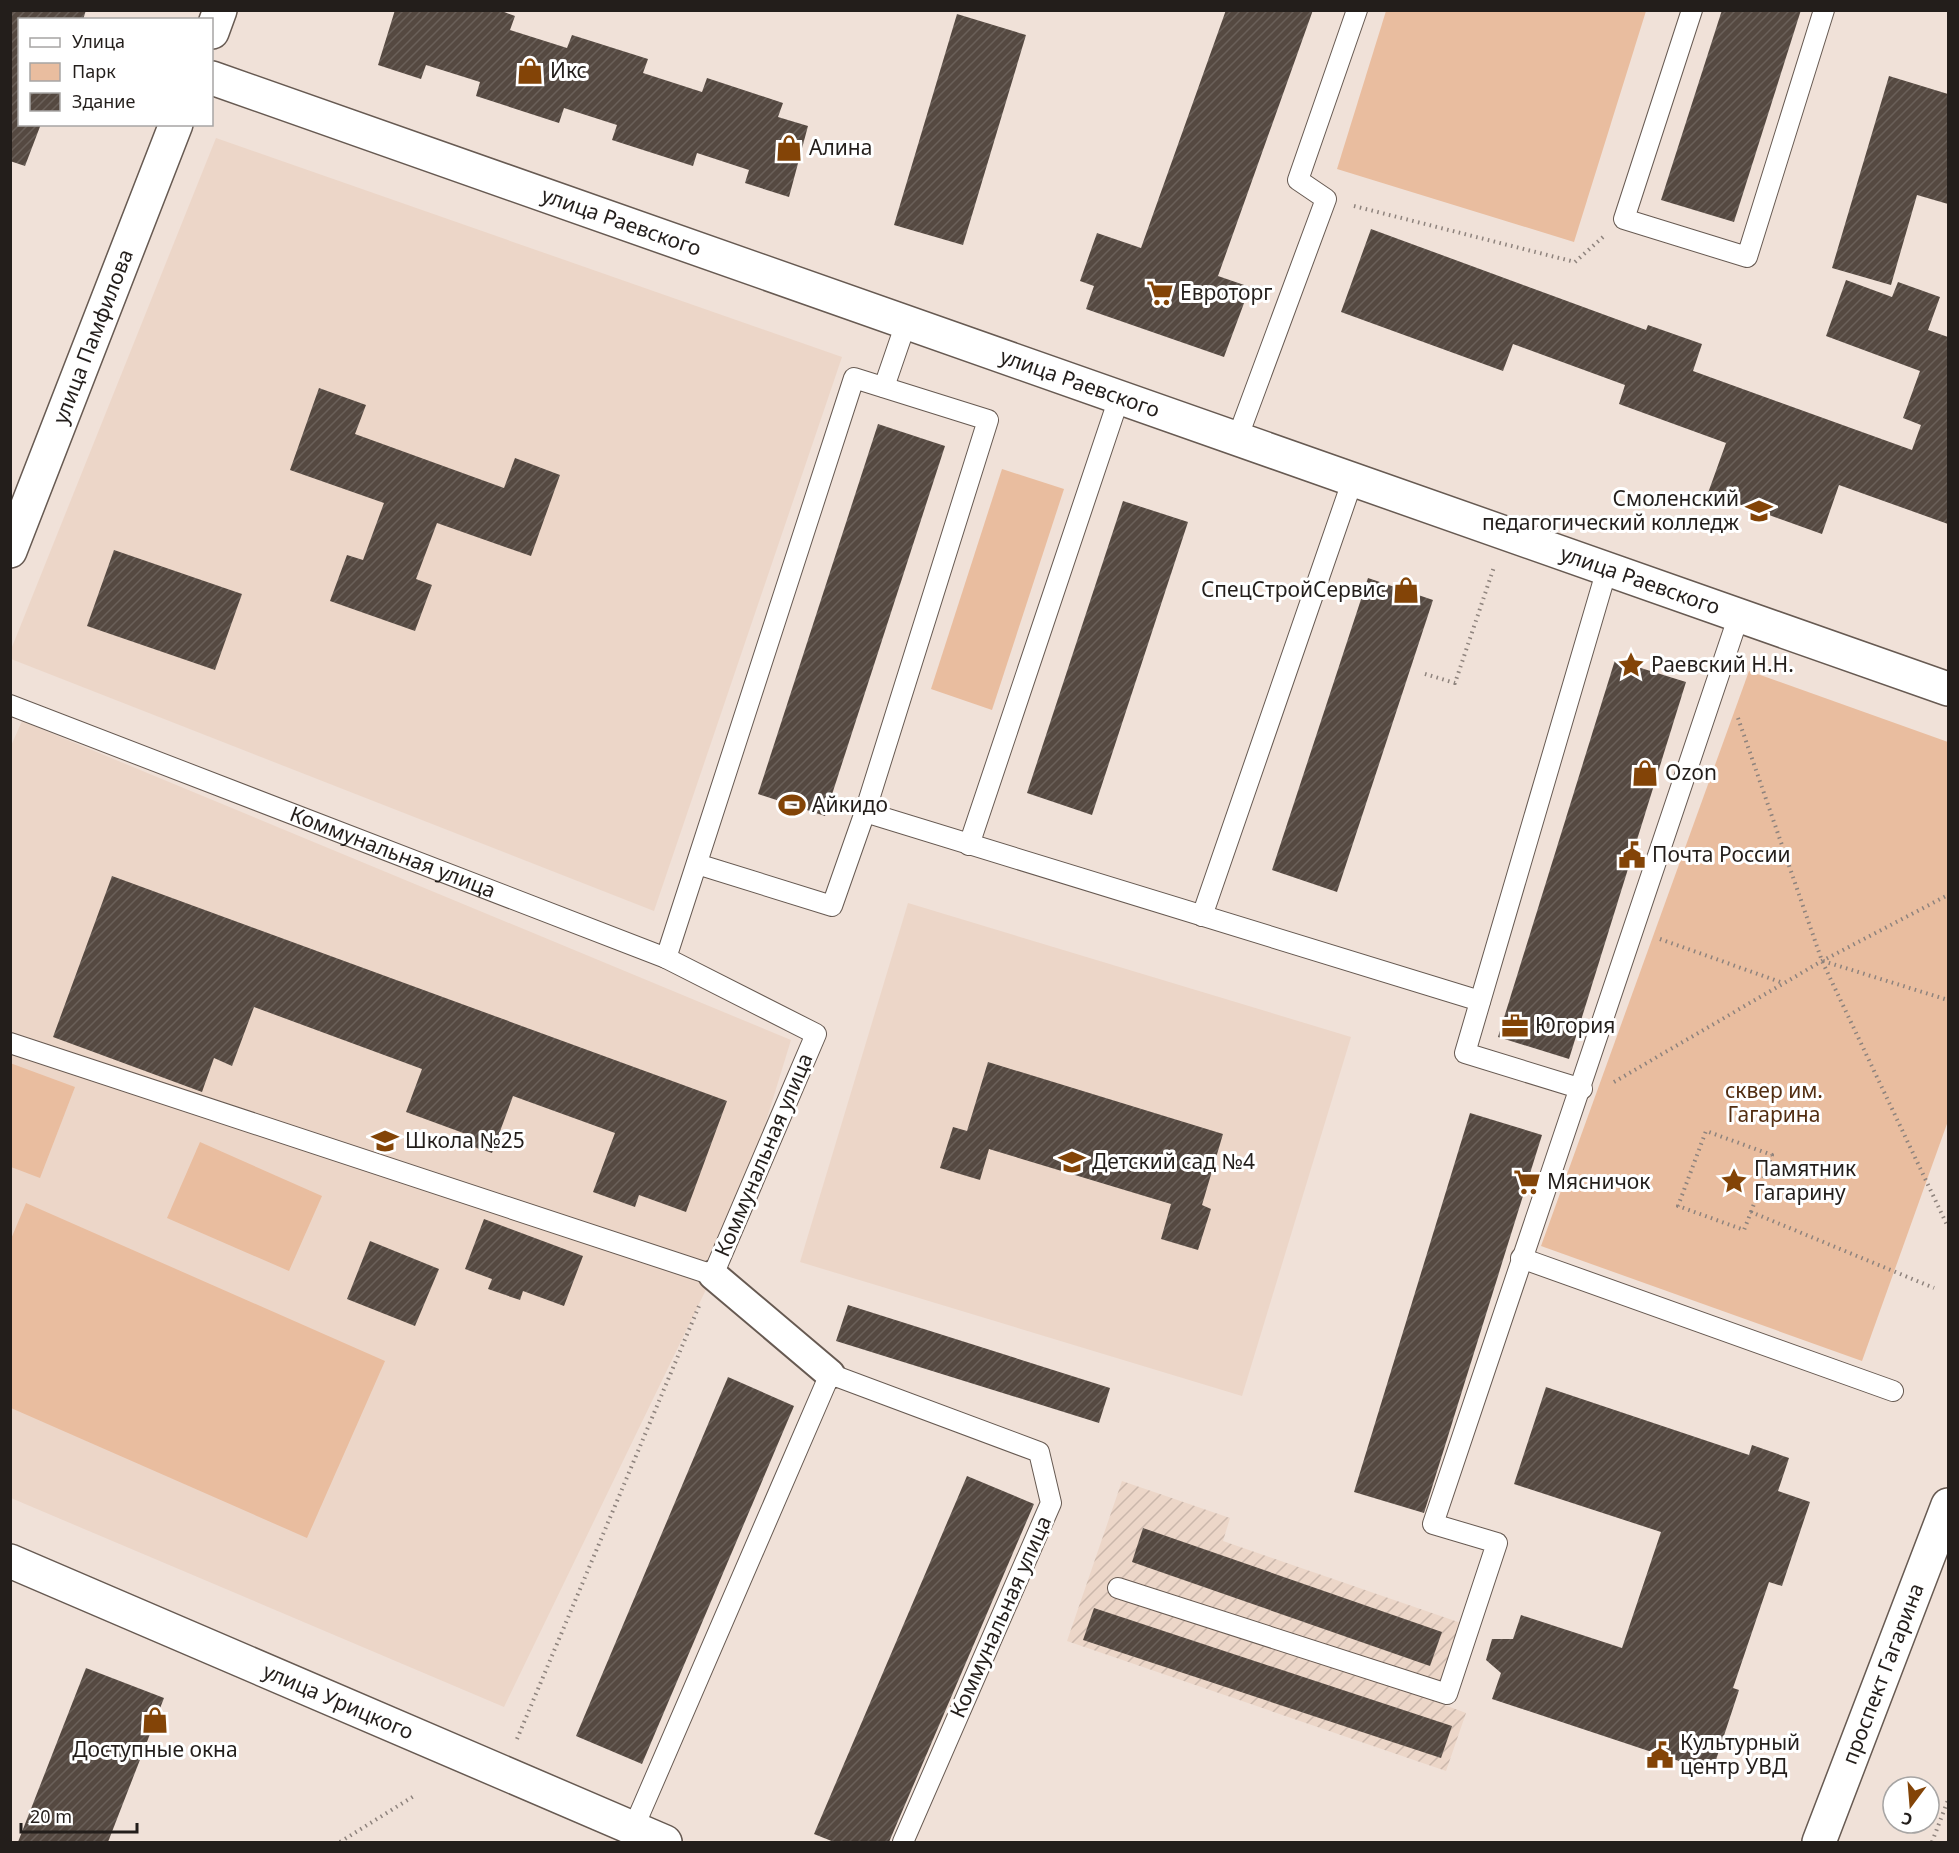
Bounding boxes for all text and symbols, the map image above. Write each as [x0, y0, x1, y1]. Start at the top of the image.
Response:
legend [18, 18, 213, 126]
text: Улица [72, 29, 125, 53]
shop icon: Икс [515, 56, 545, 86]
place label: Икс [550, 56, 587, 84]
text: Парк [72, 59, 116, 83]
text: Здание [72, 89, 136, 113]
shop icon: Алина [774, 133, 804, 163]
place label: Алина [809, 133, 872, 161]
street label: улица Раевского [538, 180, 705, 262]
street label: улица Памфилова [46, 245, 139, 428]
supermarket icon: Евроторг [1145, 278, 1175, 308]
place label: Евроторг [1180, 278, 1273, 306]
street label: улица Раевского [997, 341, 1164, 423]
place label: Смоленский педагогический колледж [1482, 484, 1739, 536]
school or university icon: Смоленский педагогический колледж [1744, 496, 1774, 526]
street label: улица Раевского [1557, 539, 1724, 621]
place label: СпецСтройСервис [1201, 575, 1386, 603]
shop icon: СпецСтройСервис [1391, 575, 1421, 605]
place icon: Раевский Н.Н. [1616, 650, 1646, 680]
place label: Раевский Н.Н. [1651, 650, 1794, 678]
shop icon: Ozon [1630, 758, 1660, 788]
place label: Ozon [1665, 758, 1717, 786]
sports icon: Айкидо [777, 790, 807, 820]
place label: Айкидо [812, 790, 888, 818]
street label: Коммунальная улица [286, 799, 500, 904]
public building icon: Почта России [1617, 840, 1647, 870]
place label: Почта России [1652, 840, 1790, 868]
office icon: Югория [1500, 1011, 1530, 1041]
place label: Югория [1535, 1011, 1615, 1039]
street label: Коммунальная улица [708, 1049, 819, 1260]
park label: сквер им. Гагарина [1725, 1076, 1823, 1128]
school or university icon: Школа №25 [370, 1126, 400, 1156]
place label: Школа №25 [405, 1126, 525, 1154]
school or university icon: Детский сад №4 [1057, 1147, 1087, 1177]
place label: Детский сад №4 [1092, 1147, 1255, 1175]
place label: Памятник Гагарину [1754, 1154, 1856, 1206]
place icon: Памятник Гагарину [1719, 1166, 1749, 1196]
supermarket icon: Мясничок [1512, 1167, 1542, 1197]
place label: Мясничок [1547, 1167, 1650, 1195]
street label: Коммунальная улица [943, 1511, 1057, 1722]
street label: проспект Гагарина [1835, 1579, 1930, 1768]
street label: улица Урицкого [259, 1656, 418, 1745]
shop icon: Доступные окна [140, 1705, 170, 1735]
place label: Культурный центр УВД [1680, 1728, 1800, 1780]
place label: Доступные окна [72, 1735, 238, 1763]
public building icon: Культурный центр УВД [1645, 1740, 1675, 1770]
north arrow [1881, 1775, 1941, 1835]
scale bar [21, 1796, 136, 1834]
text: 20 m [30, 1804, 72, 1828]
text: С [1899, 1807, 1915, 1831]

